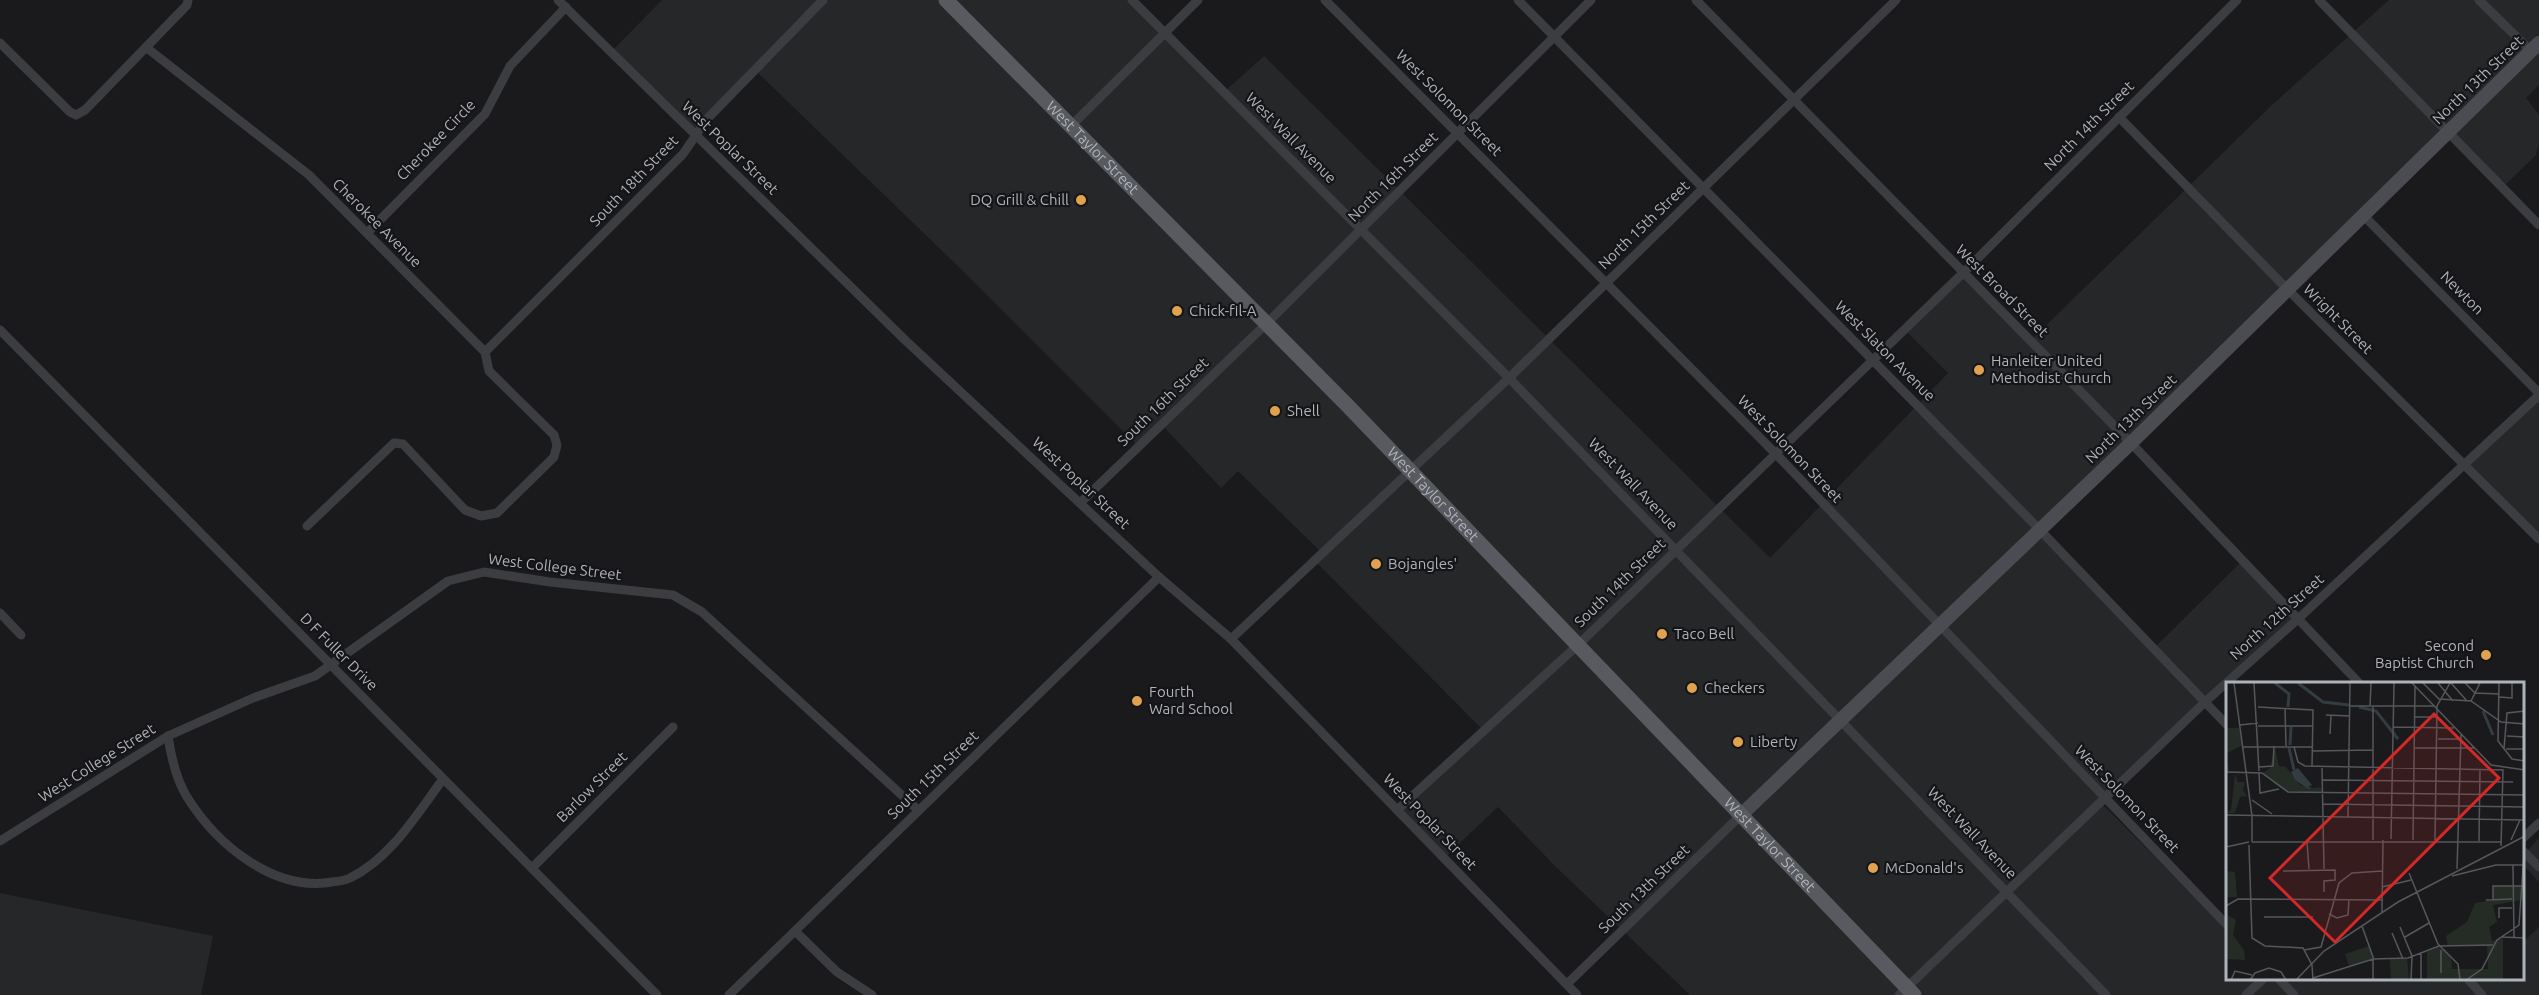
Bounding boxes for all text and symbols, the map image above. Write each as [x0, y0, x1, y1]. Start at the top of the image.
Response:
street label: North 13th Street [2429, 32, 2527, 127]
street label: West Solomon Street [1393, 46, 1506, 159]
street label: North 14th Street [2040, 77, 2137, 174]
street label: West Wall Avenue [1243, 89, 1340, 186]
street label: Cherokee Circle [393, 96, 478, 184]
street label: West Poplar Street [679, 97, 782, 198]
street label: West Taylor Street [1043, 97, 1143, 198]
street label: North 16th Street [1344, 128, 1441, 225]
street label: South 18th Street [586, 132, 681, 230]
street label: Cherokee Avenue [330, 175, 425, 270]
street label: North 15th Street [1595, 177, 1693, 272]
place label: DQ Grill & Chill [970, 191, 1069, 208]
marker: DQ Grill & Chill [1074, 193, 1088, 207]
street label: West Broad Street [1953, 241, 2052, 340]
street label: Newton [2437, 268, 2487, 318]
street label: Wright Street [2300, 280, 2377, 357]
street label: West Slaton Avenue [1832, 297, 1939, 404]
place label: Chick-fil-A [1189, 302, 1257, 319]
marker: Chick-fil-A [1170, 304, 1184, 318]
place label: Hanleiter United Methodist Church [1991, 352, 2111, 386]
street label: South 16th Street [1114, 354, 1212, 449]
marker: Hanleiter United Methodist Church [1972, 363, 1986, 377]
street label: North 13th Street [2082, 371, 2180, 466]
street label: West Solomon Street [1735, 391, 1846, 506]
place label: Shell [1287, 402, 1320, 419]
marker: Shell [1268, 404, 1282, 418]
street label: West Poplar Street [1029, 433, 1134, 532]
street label: West Wall Avenue [1585, 434, 1681, 533]
street label: West Taylor Street [1384, 443, 1483, 545]
street label: South 14th Street [1571, 535, 1669, 630]
street label: West College Street [487, 550, 623, 583]
place label: Bojangles' [1388, 555, 1457, 572]
marker: Bojangles' [1369, 557, 1383, 571]
street label: North 12th Street [2226, 570, 2327, 663]
street label: D F Fuller Drive [297, 609, 382, 694]
place label: Taco Bell [1674, 625, 1734, 642]
marker: Taco Bell [1655, 627, 1669, 641]
place label: Second Baptist Church [2375, 637, 2474, 671]
marker: Second Baptist Church [2479, 648, 2493, 662]
place label: Checkers [1704, 679, 1765, 696]
marker: Checkers [1685, 681, 1699, 695]
inset map [2226, 682, 2524, 980]
place label: Fourth Ward School [1149, 683, 1233, 717]
marker: Fourth Ward School [1130, 694, 1144, 708]
street label: West College Street [35, 720, 158, 805]
street label: South 15th Street [884, 727, 982, 822]
place label: Liberty [1750, 733, 1797, 750]
marker: Liberty [1731, 735, 1745, 749]
street label: West Solomon Street [2072, 741, 2183, 856]
street label: Barlow Street [553, 748, 630, 825]
street label: West Poplar Street [1380, 770, 1481, 873]
street label: West Wall Avenue [1924, 783, 2020, 882]
street label: West Taylor Street [1721, 794, 1819, 895]
street label: South 13th Street [1595, 841, 1693, 936]
place label: McDonald's [1885, 859, 1963, 876]
marker: McDonald's [1866, 861, 1880, 875]

